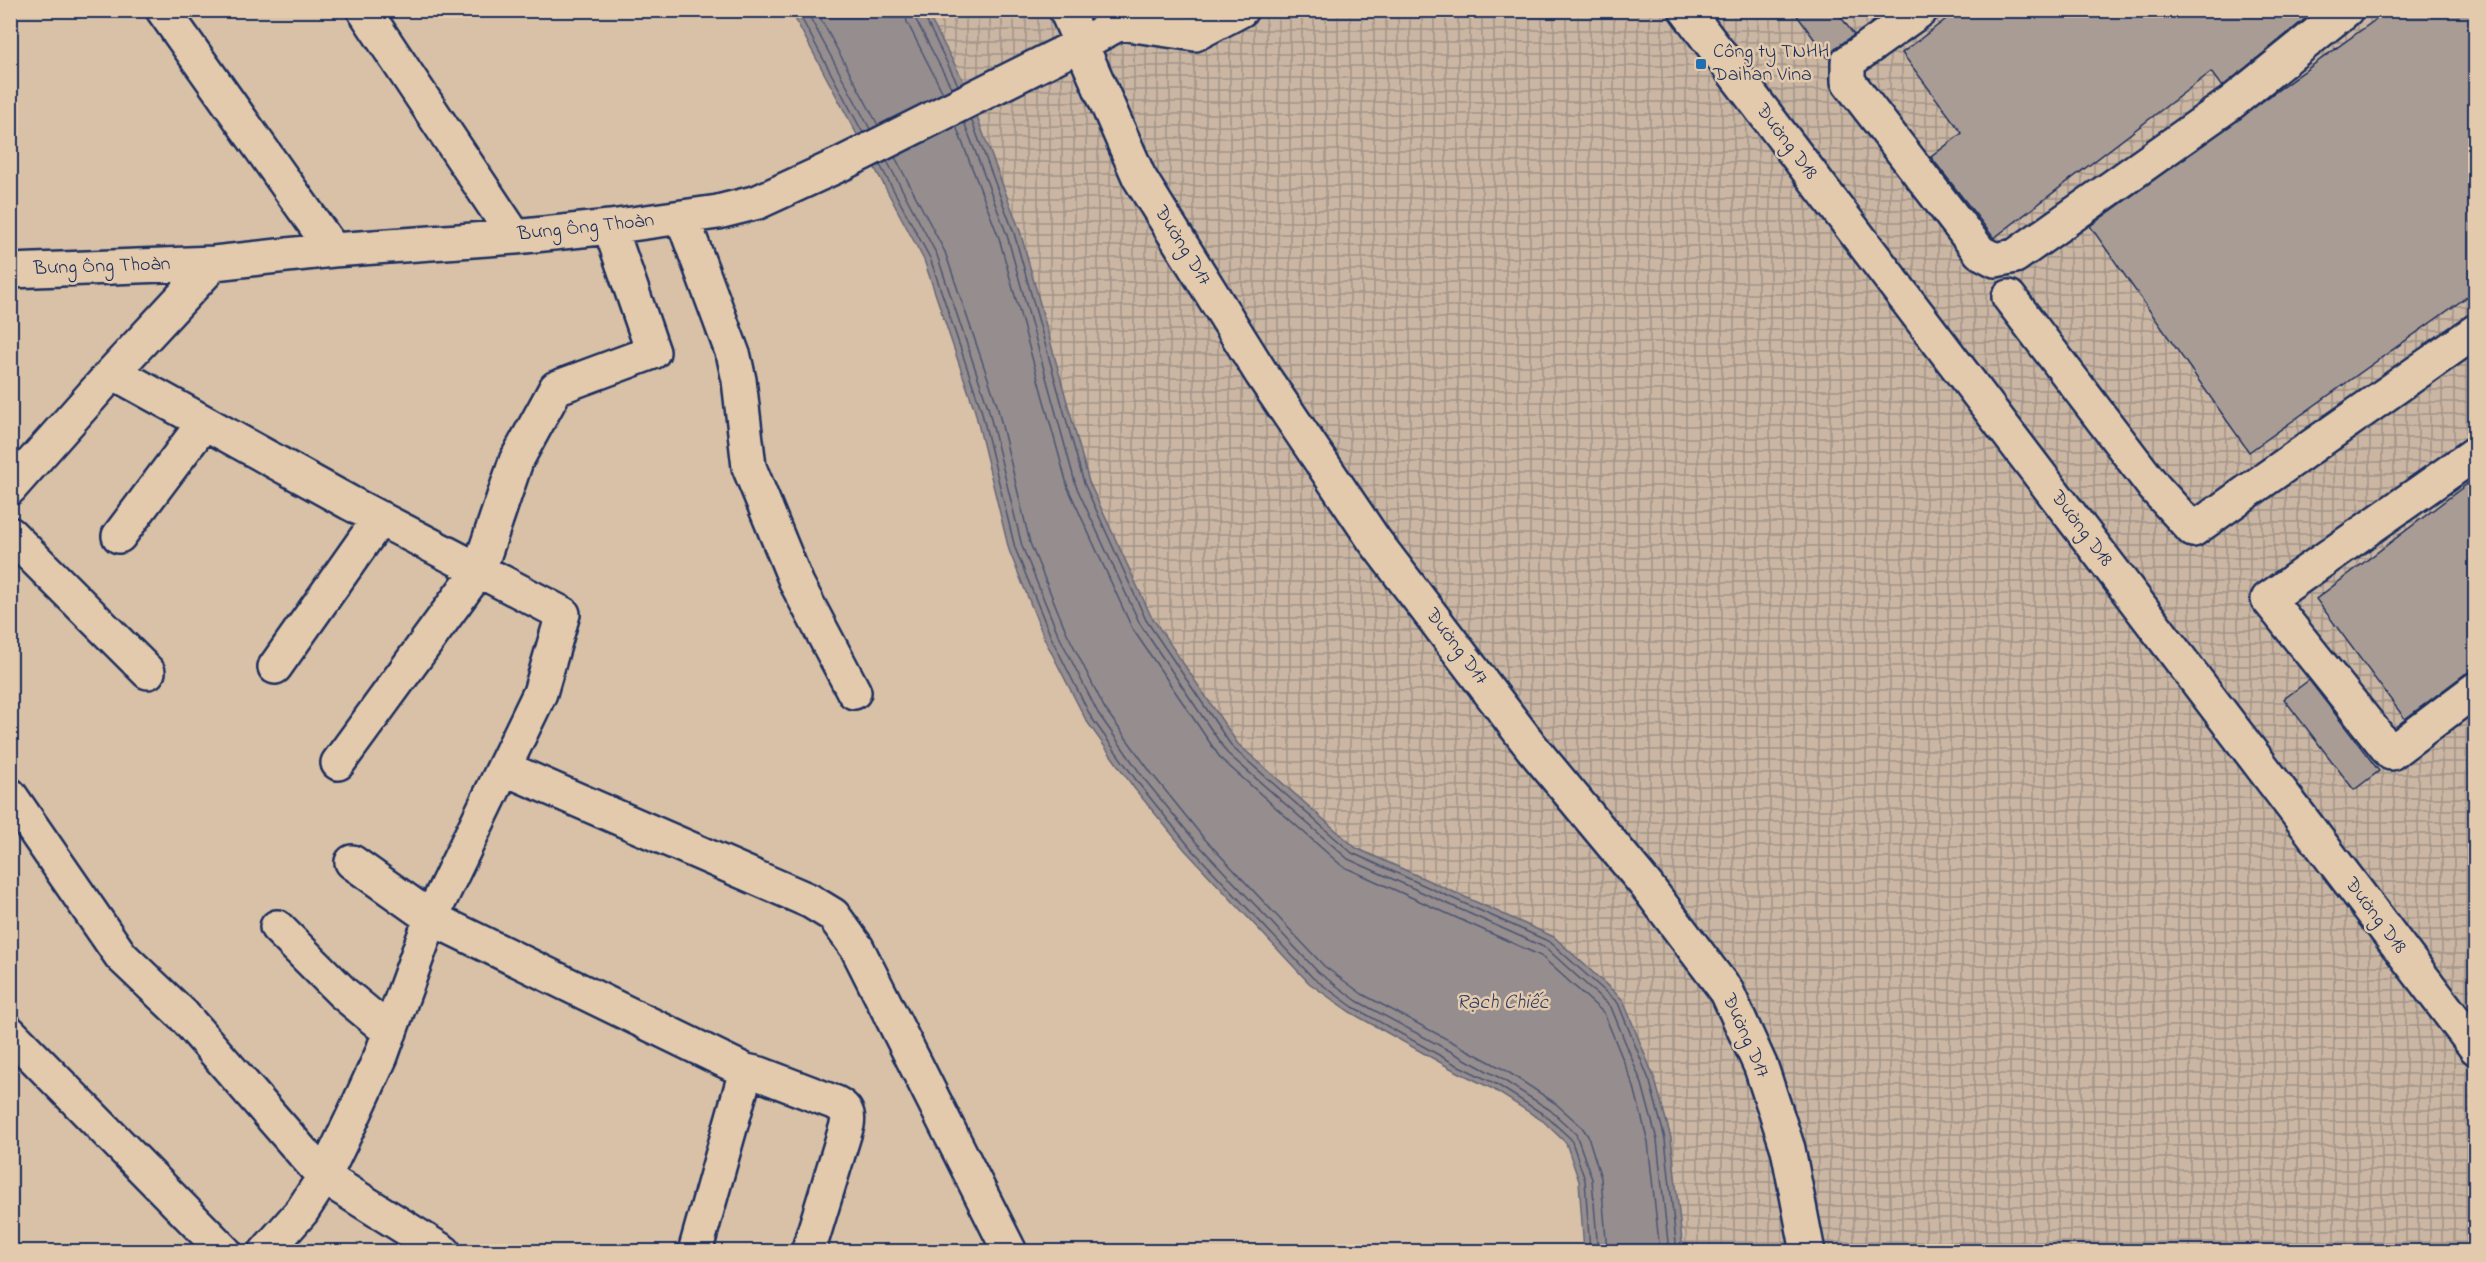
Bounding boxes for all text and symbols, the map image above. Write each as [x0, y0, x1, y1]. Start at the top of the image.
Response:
place label: Công ty TNHH Daihan Vina [1712, 38, 1829, 90]
marker: Công ty TNHH Daihan Vina [1694, 57, 1708, 71]
street label: Đường D18 [1746, 97, 1824, 187]
street label: Đường D17 [1145, 199, 1218, 292]
street label: Bưng Ông Thoàn [515, 206, 656, 251]
street label: Bưng Ông Thoàn [32, 250, 171, 285]
street label: Đường D18 [2041, 484, 2119, 574]
street label: Đường D17 [1416, 602, 1495, 692]
street label: Đường D18 [2335, 871, 2413, 961]
water label: Rạch Chiếc [1456, 988, 1549, 1018]
street label: Đường D17 [1712, 988, 1776, 1083]

